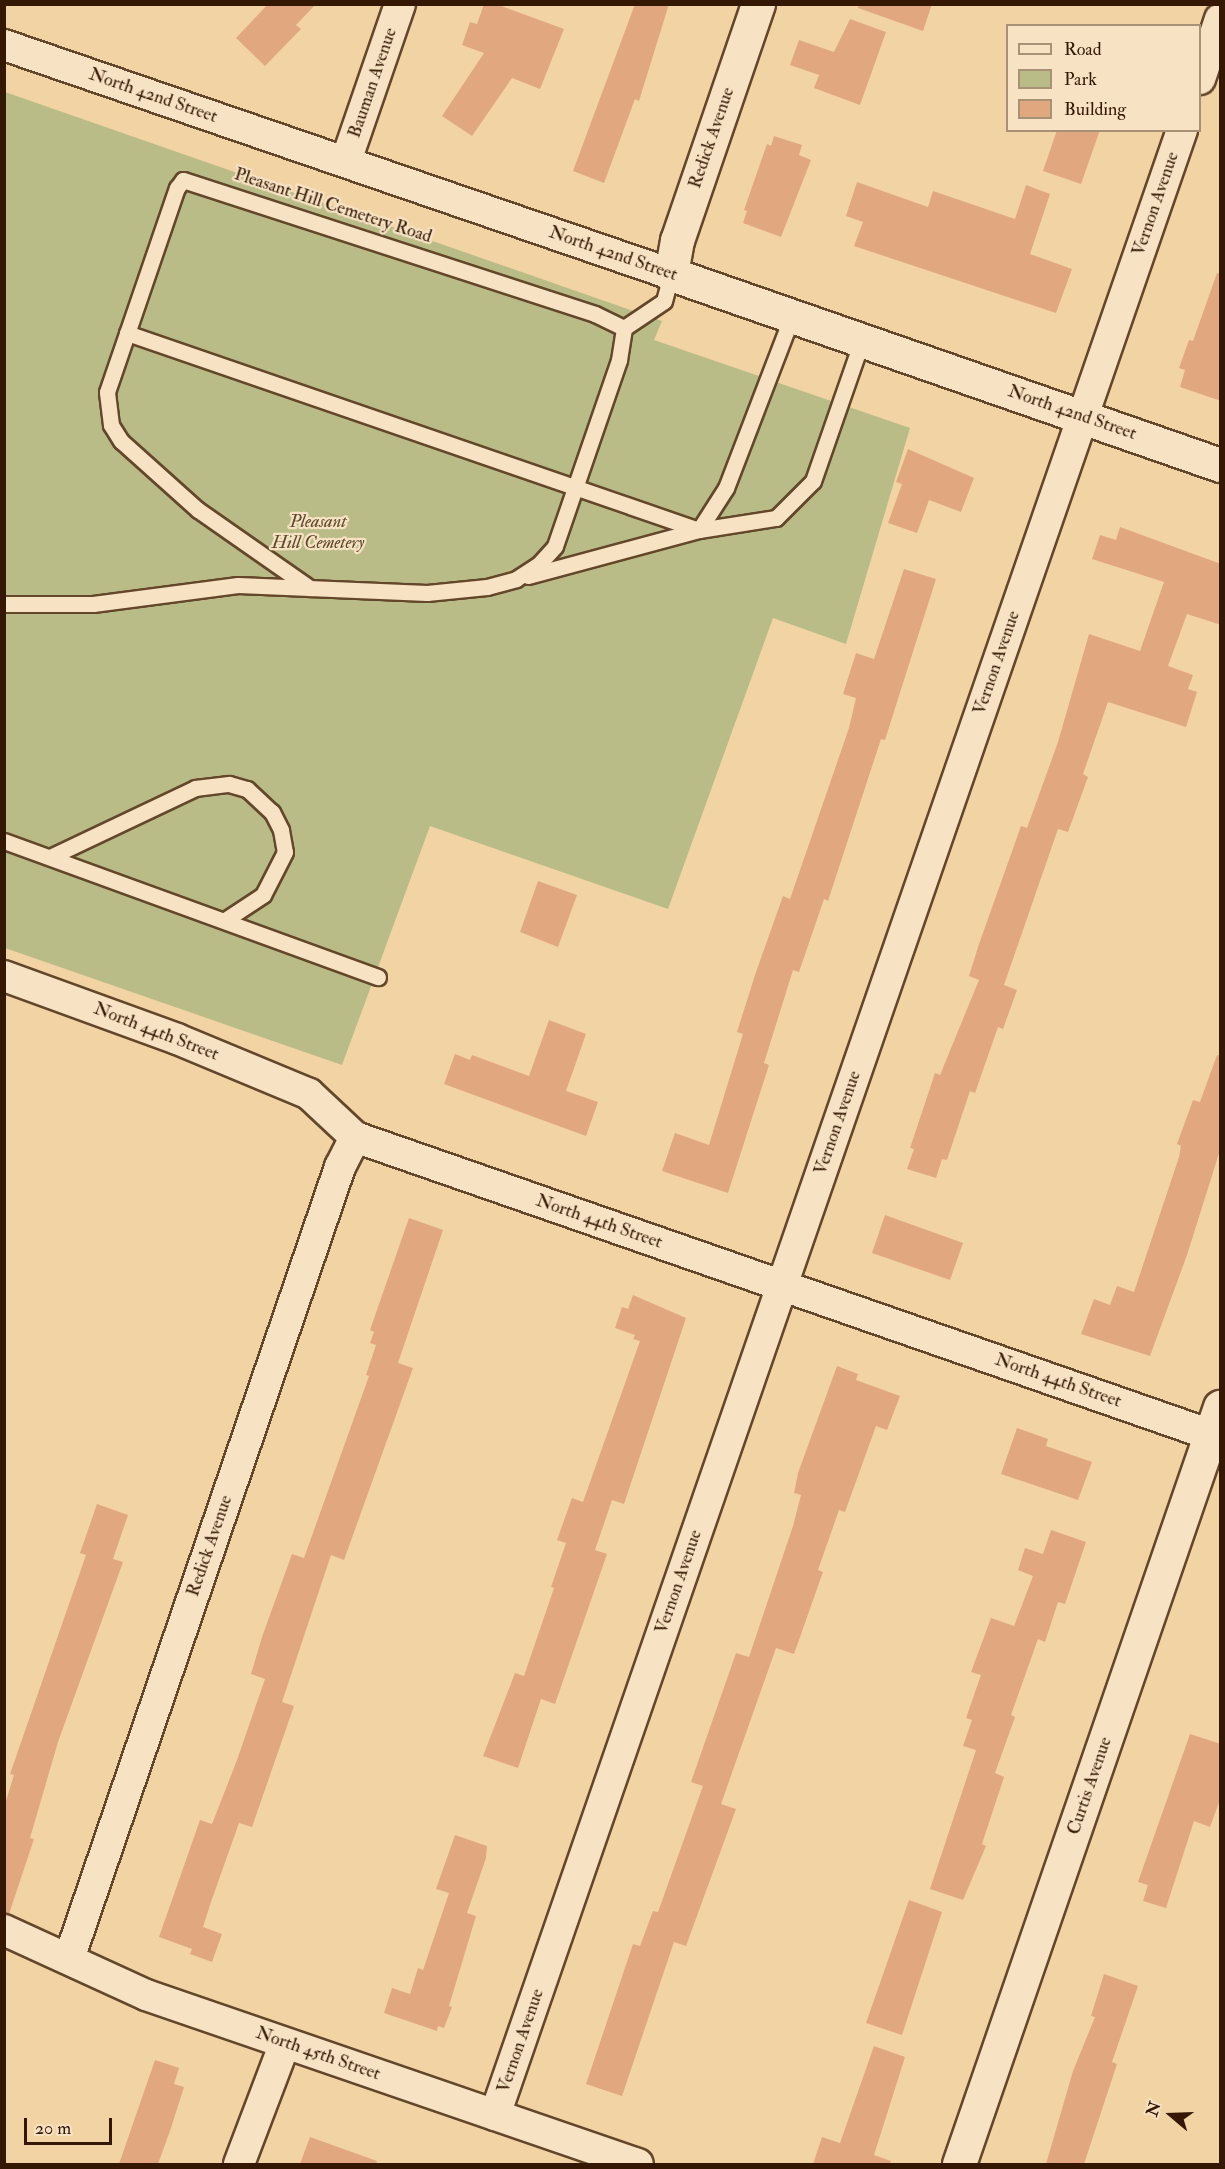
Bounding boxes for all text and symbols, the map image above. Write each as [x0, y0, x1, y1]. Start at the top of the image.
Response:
legend [1006, 24, 1201, 132]
street label: Bauman Avenue [344, 25, 402, 141]
text: Road [1064, 38, 1102, 61]
street label: North 42nd Street [86, 64, 220, 128]
text: Park [1064, 68, 1097, 91]
street label: Redick Avenue [685, 85, 739, 191]
text: Building [1064, 98, 1126, 121]
street label: Vernon Avenue [1128, 149, 1184, 259]
street label: Pleasant Hill Cemetery Road [231, 164, 435, 248]
street label: North 42nd Street [546, 222, 680, 286]
street label: North 42nd Street [1005, 381, 1139, 445]
park label: Pleasant Hill Cemetery [272, 512, 364, 554]
street label: Vernon Avenue [969, 608, 1025, 718]
street label: North 44th Street [91, 998, 221, 1066]
street label: Vernon Avenue [810, 1068, 866, 1178]
street label: North 44th Street [533, 1190, 665, 1254]
street label: North 44th Street [992, 1349, 1124, 1413]
street label: Redick Avenue [183, 1493, 237, 1599]
street label: Vernon Avenue [651, 1527, 707, 1637]
street label: Curtis Avenue [1063, 1734, 1117, 1838]
street label: Vernon Avenue [493, 1986, 549, 2096]
street label: North 45th Street [253, 2023, 383, 2085]
north arrow [1141, 2085, 1201, 2145]
text: N [1142, 2099, 1166, 2119]
scale bar [27, 2106, 116, 2144]
text: 20 m [35, 2117, 71, 2140]

